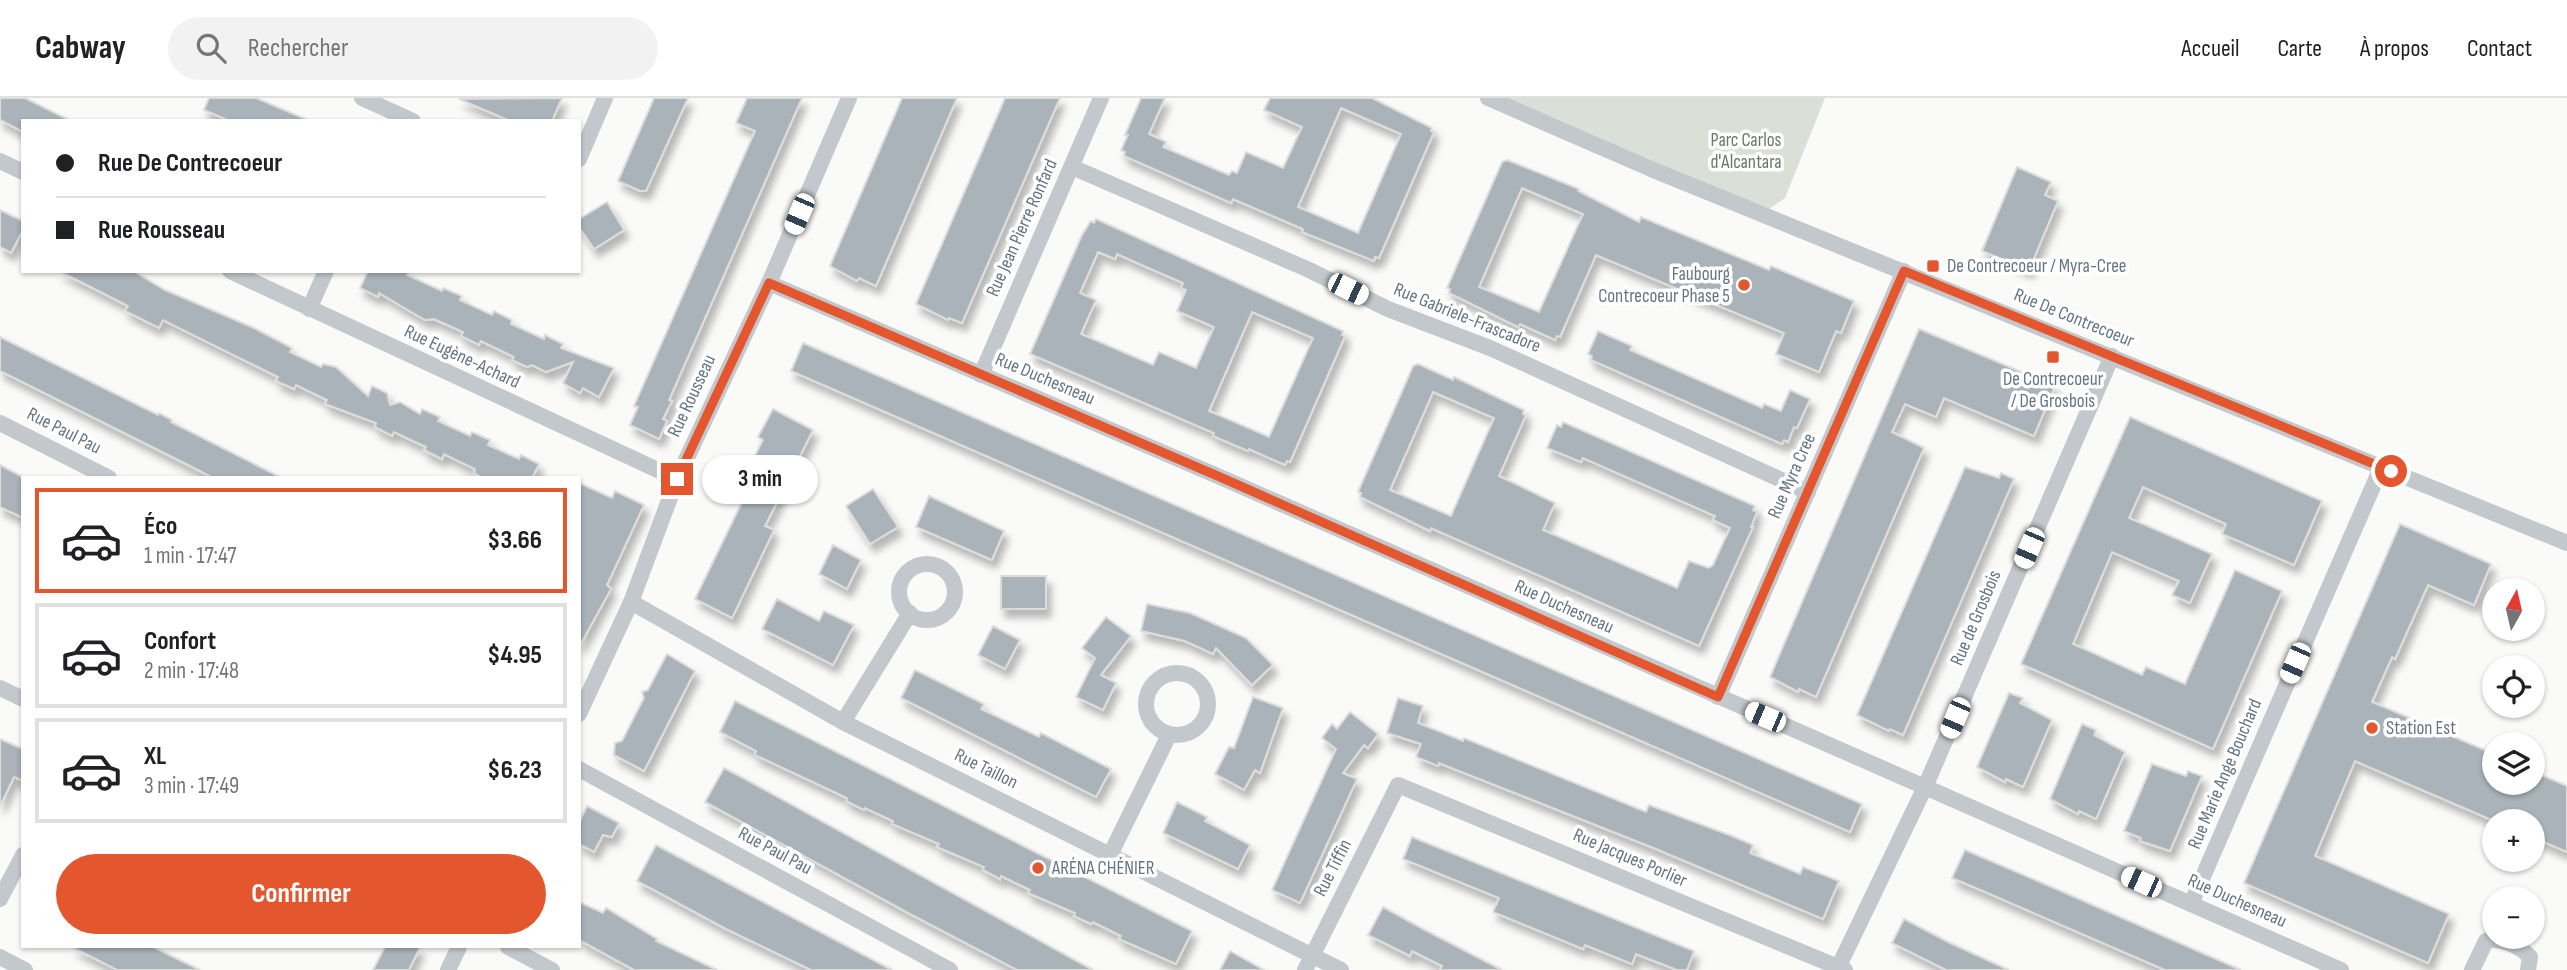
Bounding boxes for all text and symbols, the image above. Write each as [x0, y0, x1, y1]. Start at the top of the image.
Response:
search box [168, 17, 658, 80]
text: Cabway [35, 28, 126, 68]
icon: search [192, 29, 230, 67]
text: Rechercher [248, 33, 348, 64]
text: Accueil [2181, 34, 2240, 63]
text: Carte [2278, 34, 2322, 63]
text: À propos [2360, 34, 2429, 63]
text: Contact [2467, 34, 2532, 63]
park label: Parc Carlos d'Alcantara [1710, 129, 1782, 174]
text: Rue De Contrecoeur [98, 148, 282, 179]
street label: Rue Jean Pierre Ronfard [981, 156, 1063, 300]
car [782, 191, 817, 237]
text: Rue Rousseau [98, 215, 225, 246]
place label: De Contrecoeur / Myra-Cree [1947, 255, 2126, 278]
marker: De Contrecoeur / Myra-Cree [1925, 258, 1941, 274]
place label: Faubourg Contrecoeur Phase 5 [1598, 263, 1730, 308]
car [1325, 270, 1372, 308]
marker: Faubourg Contrecoeur Phase 5 [1736, 277, 1752, 293]
street label: Rue Gabriele-Frascadore [1390, 278, 1544, 358]
street label: Rue De Contrecoeur [2011, 283, 2138, 353]
street label: Rue Eugène-Achard [400, 320, 524, 394]
street label: Rue Duchesneau [992, 348, 1098, 410]
marker: De Contrecoeur / De Grosbois [2045, 349, 2061, 365]
street label: Rue Rousseau [663, 351, 721, 441]
place label: De Contrecoeur / De Grosbois [2003, 368, 2104, 413]
street label: Rue Paul Pau [23, 403, 105, 459]
street label: Rue Myra Cree [1763, 430, 1821, 522]
callout: 3 min [702, 454, 817, 504]
route start [2375, 455, 2407, 487]
route end [661, 463, 693, 495]
text: 3 min [738, 465, 782, 493]
icon: car [60, 509, 123, 572]
text: Éco [144, 511, 177, 542]
text: $3.66 [487, 525, 542, 556]
car [2012, 525, 2047, 571]
text: 1 min · 17:47 [144, 542, 237, 570]
street label: Rue de Grosbois [1946, 567, 2006, 669]
street label: Rue Duchesneau [1511, 575, 1617, 639]
north arrow [2482, 578, 2544, 640]
map controls [2482, 578, 2545, 949]
icon: car [60, 624, 123, 687]
text: Confort [144, 626, 216, 657]
text: $4.95 [487, 640, 542, 671]
car [2277, 640, 2314, 686]
button: locate [2482, 655, 2545, 718]
text: 2 min · 17:48 [144, 657, 239, 685]
car [1938, 695, 1973, 741]
street label: Rue Marie Ange Bouchard [2183, 695, 2267, 853]
car [1742, 699, 1789, 735]
place label: Station Est [2386, 717, 2456, 740]
marker: Station Est [2364, 720, 2380, 736]
button: layers [2482, 732, 2545, 795]
icon: car [60, 739, 123, 802]
text: XL [144, 741, 166, 772]
street label: Rue Taillon [950, 744, 1022, 794]
text: $6.23 [487, 755, 542, 786]
text: 3 min · 17:49 [144, 772, 239, 800]
button: + [2482, 809, 2545, 872]
street label: Rue Paul Pau [734, 822, 816, 880]
street label: Rue Jacques Porlier [1570, 824, 1691, 893]
street label: Rue Tiffin [1309, 836, 1357, 900]
button: Confirmer [56, 854, 546, 934]
place label: ARÉNA CHÉNIER [1051, 857, 1155, 880]
marker: ARÉNA CHÉNIER [1030, 860, 1046, 876]
car [2118, 864, 2165, 900]
street label: Rue Duchesneau [2184, 869, 2290, 933]
button: − [2482, 886, 2545, 949]

